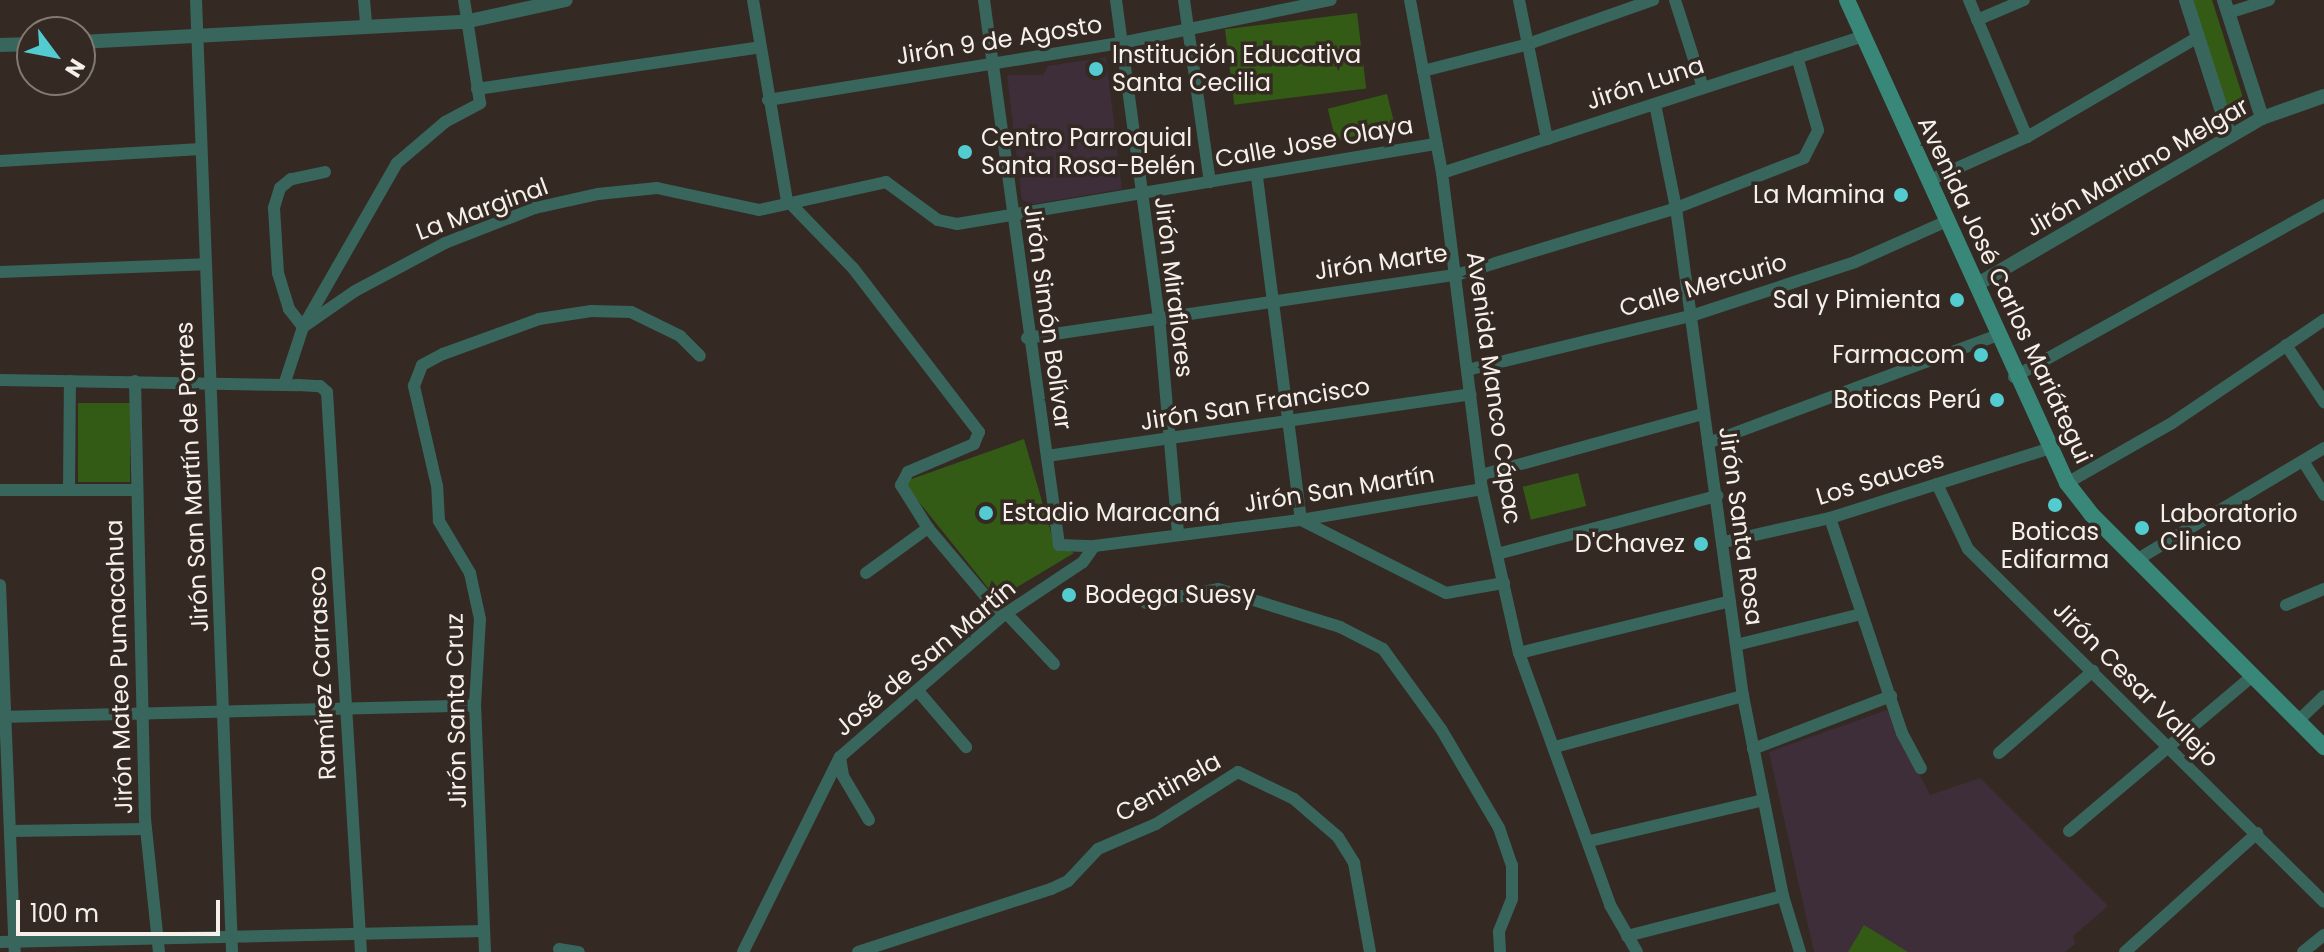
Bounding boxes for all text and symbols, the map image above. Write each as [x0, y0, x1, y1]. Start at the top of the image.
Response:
street label: Jirón 9 de Agosto [894, 9, 1104, 71]
north arrow [16, 16, 96, 96]
place label: Institución Educativa Santa Cecilia [1112, 41, 1361, 97]
street label: Jirón Luna [1583, 50, 1707, 116]
text: N [58, 53, 93, 83]
marker: Institución Educativa Santa Cecilia [1087, 60, 1105, 78]
street label: Jirón Mariano Melgar [2020, 91, 2254, 243]
street label: Calle Jose Olaya [1213, 110, 1415, 174]
street label: Avenida José Carlos Mariátegui [1912, 112, 2098, 468]
place label: Centro Parroquial Santa Rosa-Belén [981, 124, 1196, 180]
marker: Centro Parroquial Santa Rosa-Belén [956, 143, 974, 161]
street label: La Marginal [412, 172, 552, 246]
place label: La Mamina [1753, 181, 1885, 209]
marker: La Mamina [1892, 186, 1910, 204]
street label: Jirón Miraflores [1149, 195, 1199, 379]
street label: Jirón Simón Bolívar [1018, 203, 1078, 431]
street label: Jirón Marte [1313, 238, 1449, 286]
street label: Calle Mercurio [1616, 247, 1790, 323]
street label: Avenida Manco Cápac [1461, 250, 1527, 526]
place label: Sal y Pimienta [1773, 286, 1941, 314]
marker: Sal y Pimienta [1948, 291, 1966, 309]
street label: Jirón San Martín de Porres [169, 321, 215, 633]
place label: Farmacom [1832, 341, 1965, 369]
marker: Farmacom [1972, 346, 1990, 364]
street label: Jirón San Francisco [1138, 372, 1372, 436]
place label: Boticas Perú [1833, 386, 1981, 414]
marker: Boticas Perú [1988, 391, 2006, 409]
street label: Jirón Santa Rosa [1713, 425, 1769, 627]
street label: Los Sauces [1813, 445, 1947, 511]
street label: Jirón San Martín [1242, 460, 1436, 518]
marker: Boticas Edifarma [2046, 496, 2064, 514]
place label: Estadio Maracaná [1002, 499, 1220, 527]
place label: Laboratorio Clinico [2160, 500, 2298, 556]
marker: Estadio Maracaná [977, 504, 995, 522]
marker: Laboratorio Clinico [2131, 517, 2153, 539]
place label: Boticas Edifarma [2001, 518, 2109, 574]
street label: Jirón Mateo Pumacahua [99, 519, 139, 815]
place label: D'Chavez [1575, 530, 1685, 558]
marker: D'Chavez [1692, 535, 1710, 553]
street label: Ramírez Carrasco [302, 565, 342, 781]
street label: José de San Martín [829, 574, 1021, 742]
place label: Bodega Suesy [1085, 581, 1255, 609]
marker: Bodega Suesy [1060, 586, 1078, 604]
street label: Jirón Cesar Vallejo [2047, 595, 2225, 773]
street label: Jirón Santa Cruz [440, 613, 472, 809]
street label: Centinela [1110, 746, 1226, 828]
scale bar [20, 884, 224, 934]
text: 100 m [30, 897, 99, 930]

